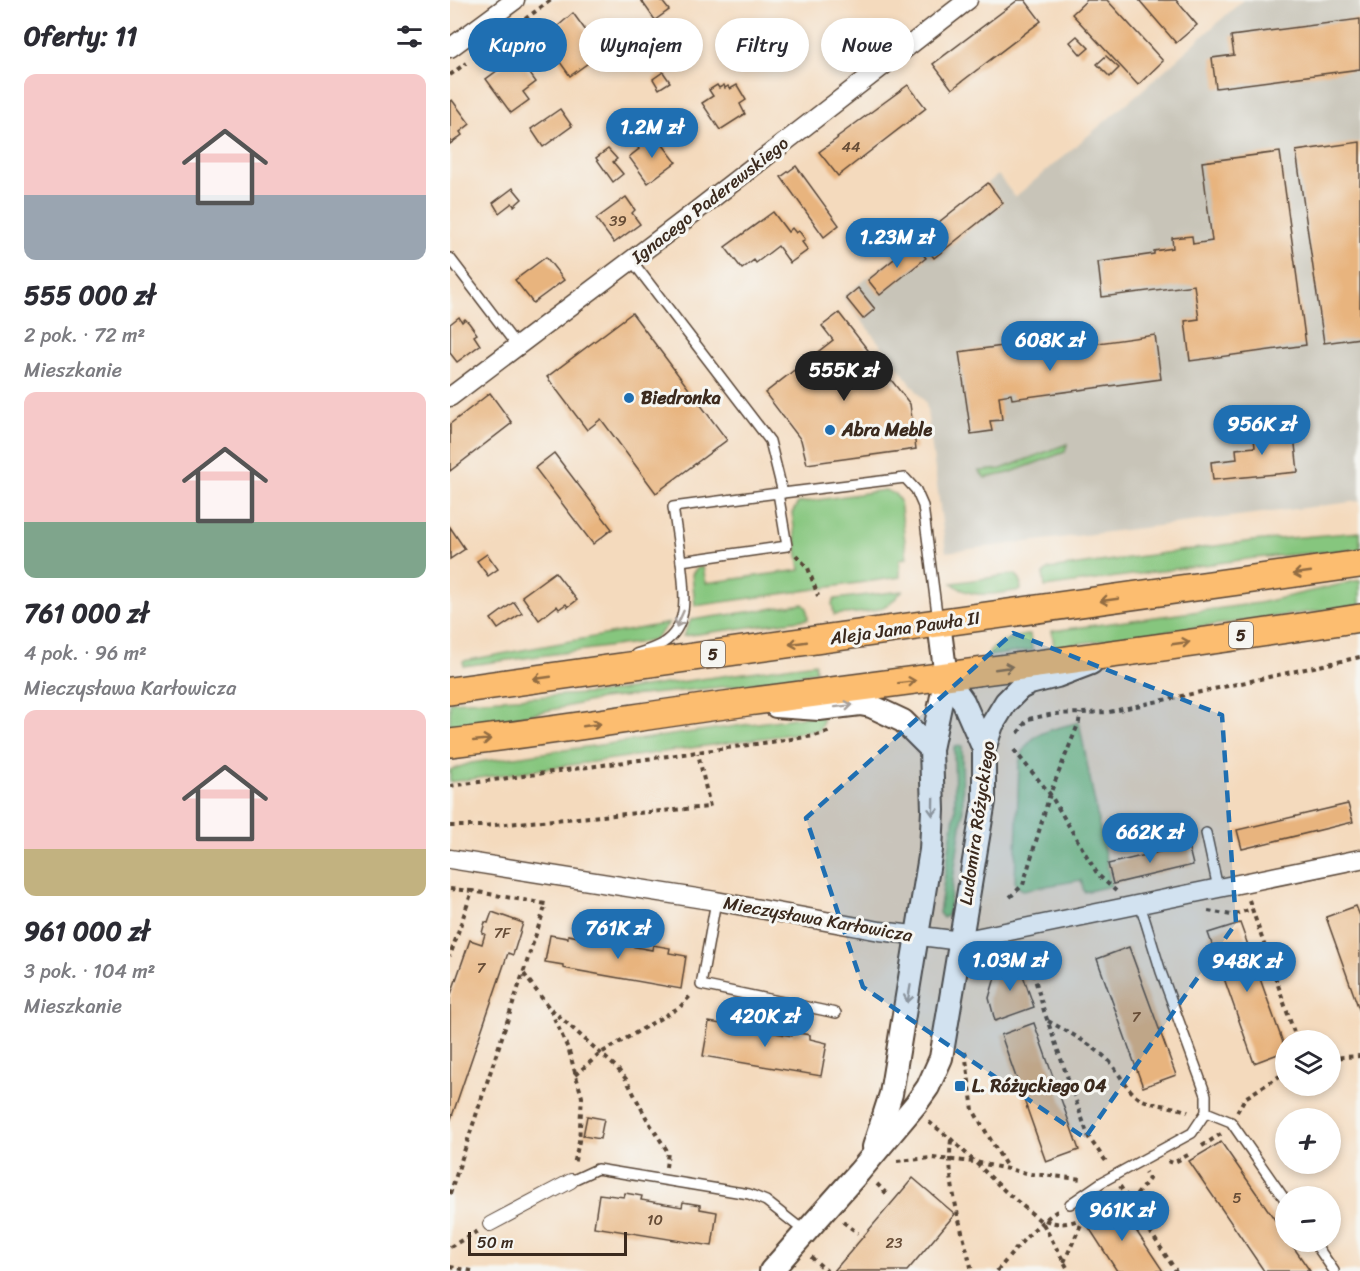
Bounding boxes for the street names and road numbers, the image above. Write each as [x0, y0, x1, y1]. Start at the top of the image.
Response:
street label: Ignacego Paderewskiego [623, 128, 796, 273]
street label: Aleja Jana Pawła II [827, 602, 982, 654]
road number: 5 [1229, 622, 1253, 648]
road number: 5 [701, 641, 725, 667]
street label: Ludomira Różyckiego [950, 739, 1004, 907]
street label: Mieczysława Karłowicza [721, 887, 916, 952]

